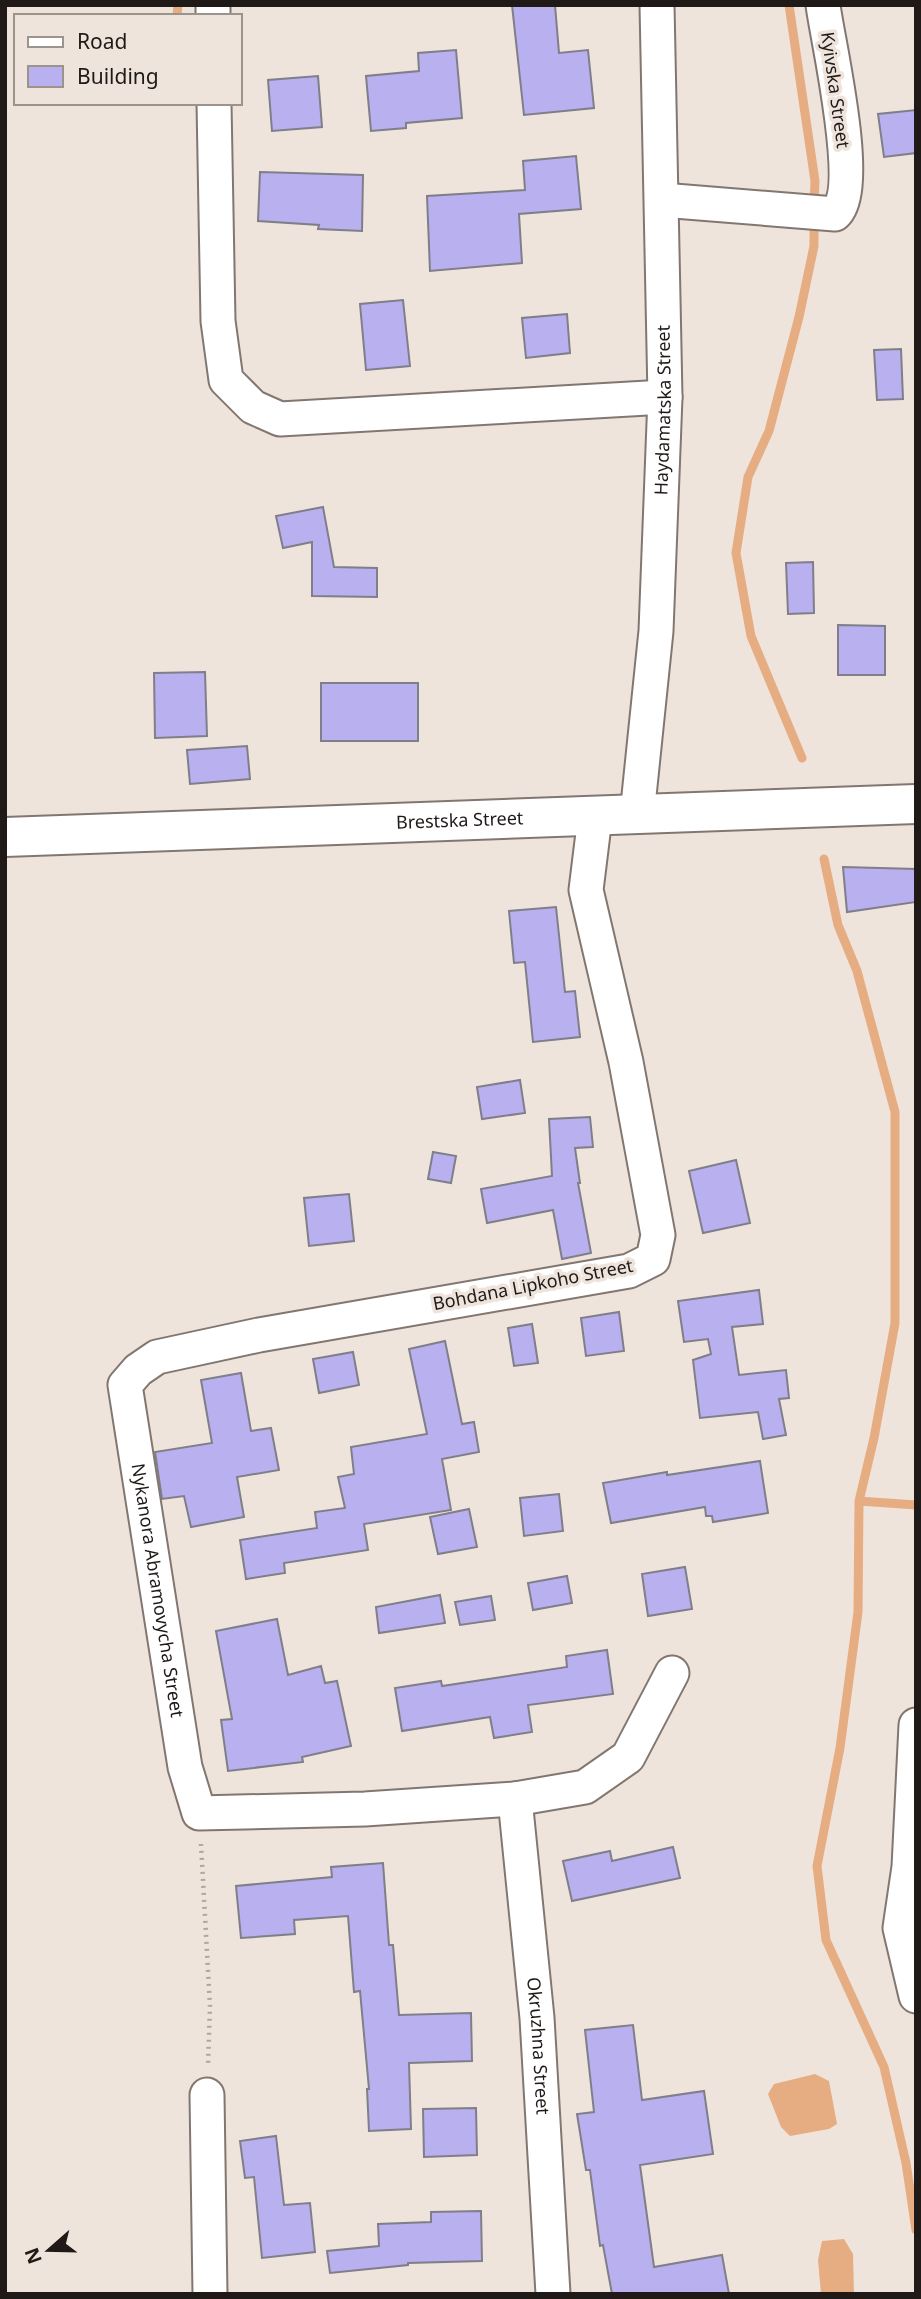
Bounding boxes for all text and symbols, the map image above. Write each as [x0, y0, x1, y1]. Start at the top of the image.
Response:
legend [14, 14, 242, 105]
text: Road [77, 27, 127, 55]
street label: Kyivska Street [816, 30, 856, 150]
text: Building [77, 62, 159, 90]
street label: Haydamatska Street [648, 324, 676, 496]
street label: Brestska Street [396, 805, 524, 834]
street label: Bohdana Lipkoho Street [431, 1253, 635, 1315]
street label: Nykanora Abramovycha Street [126, 1461, 190, 1719]
street label: Okruzhna Street [522, 1976, 556, 2116]
north arrow [14, 2215, 84, 2285]
text: N [18, 2244, 48, 2268]

